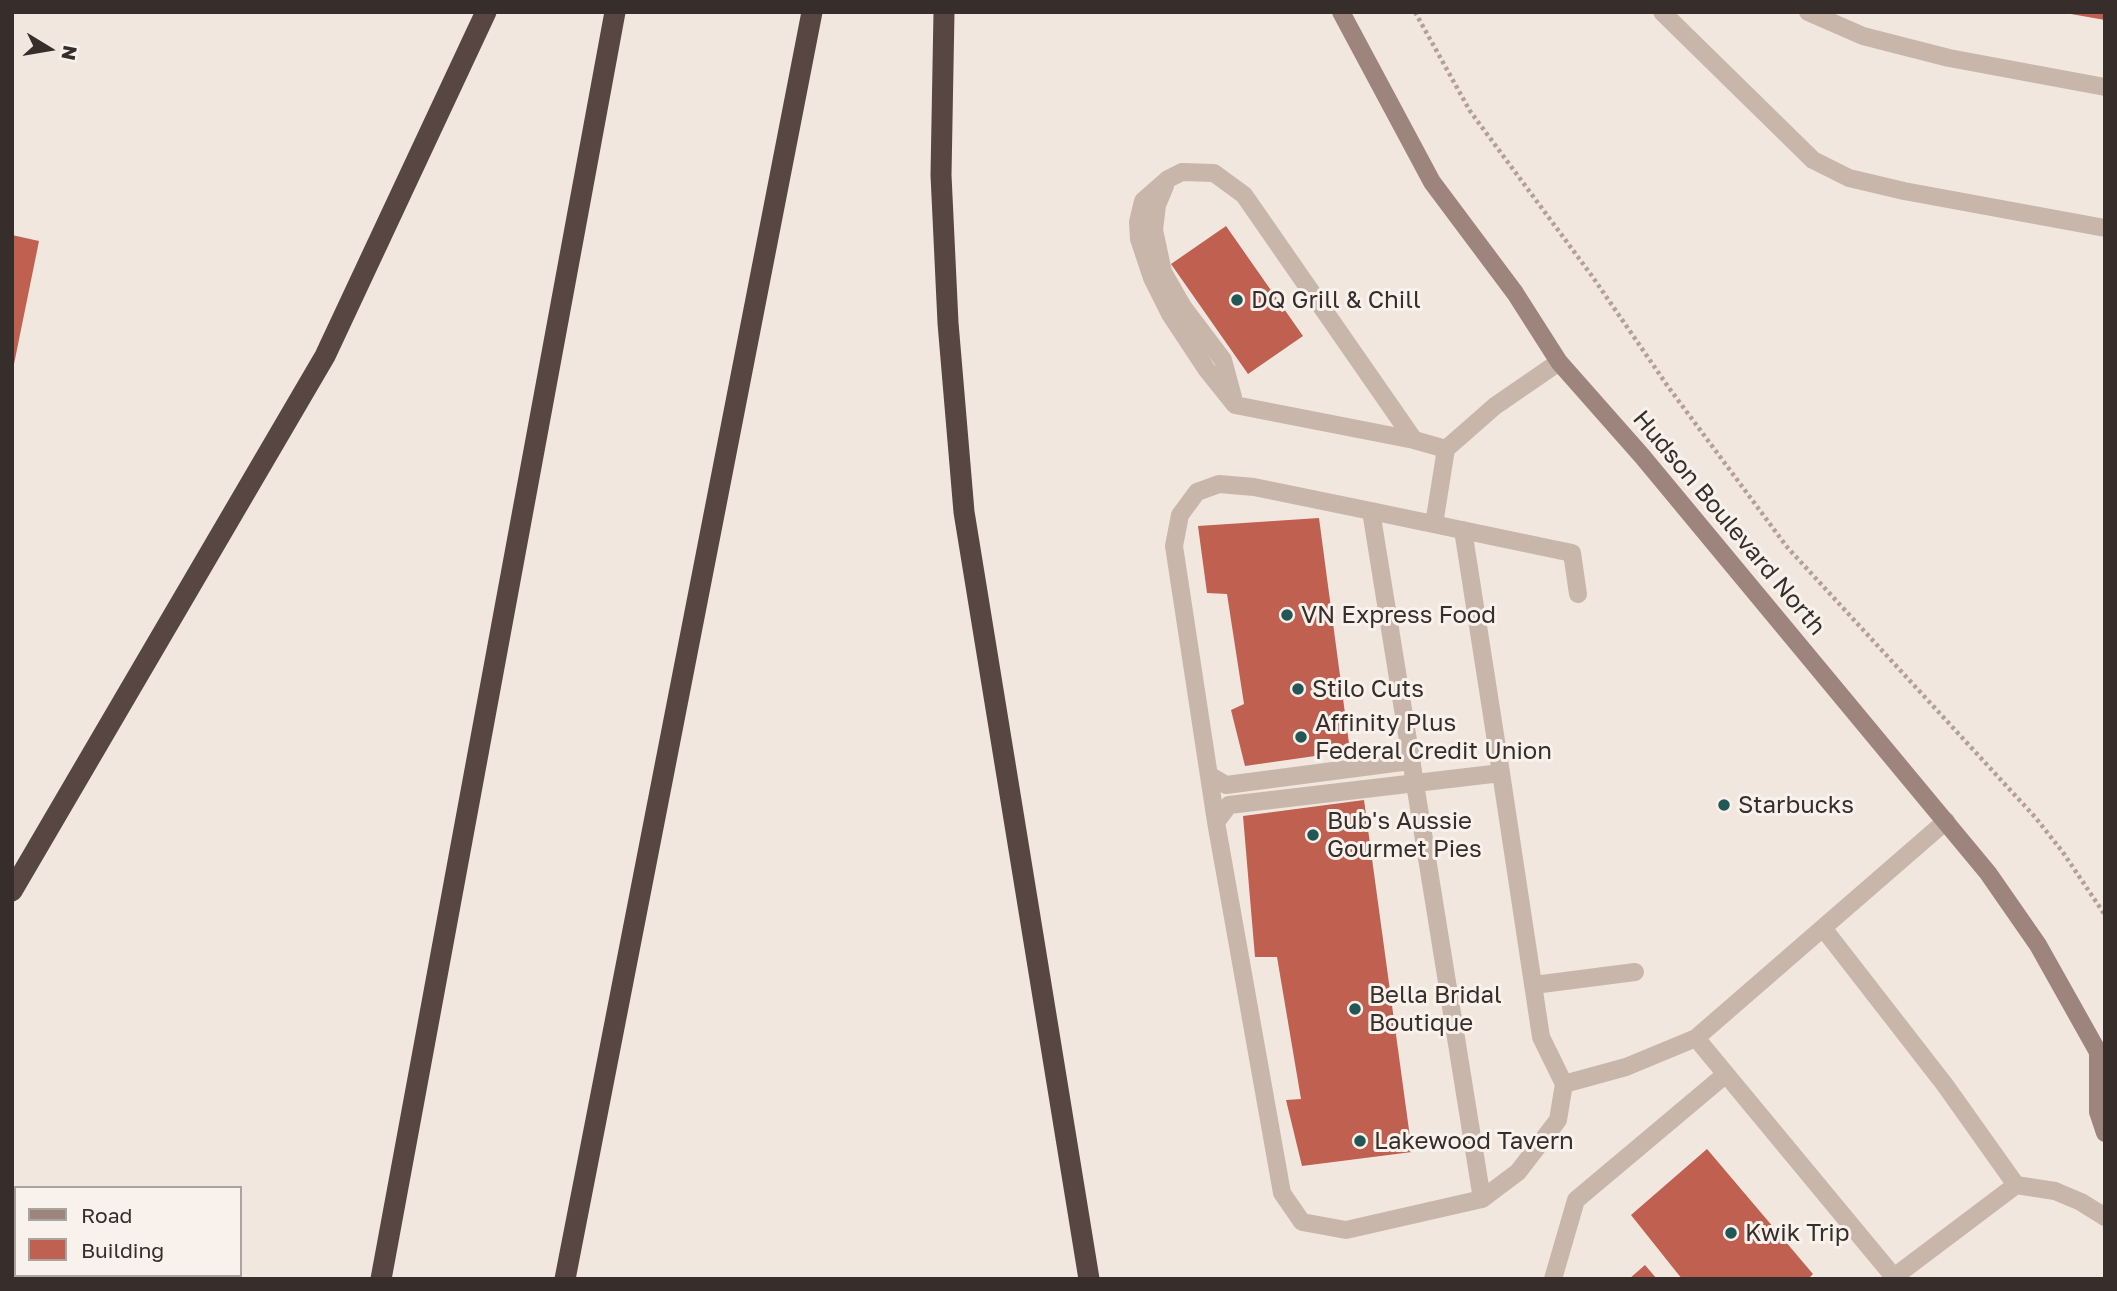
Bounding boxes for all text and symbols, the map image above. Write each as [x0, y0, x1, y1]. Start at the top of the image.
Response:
north arrow [14, 14, 84, 84]
text: N [57, 44, 83, 62]
place label: DQ Grill & Chill [1251, 286, 1421, 314]
marker: DQ Grill & Chill [1229, 292, 1245, 308]
street label: Hudson Boulevard North [1627, 405, 1831, 641]
place label: VN Express Food [1301, 601, 1496, 629]
marker: VN Express Food [1279, 607, 1295, 623]
place label: Stilo Cuts [1312, 675, 1424, 703]
marker: Stilo Cuts [1290, 681, 1306, 697]
place label: Affinity Plus Federal Credit Union [1315, 709, 1552, 765]
marker: Affinity Plus Federal Credit Union [1293, 729, 1309, 745]
place label: Starbucks [1738, 791, 1854, 819]
marker: Starbucks [1716, 797, 1732, 813]
place label: Bub's Aussie Gourmet Pies [1327, 807, 1482, 863]
marker: Bub's Aussie Gourmet Pies [1305, 827, 1321, 843]
place label: Bella Bridal Boutique [1369, 981, 1502, 1037]
marker: Bella Bridal Boutique [1347, 1001, 1363, 1017]
place label: Lakewood Tavern [1374, 1127, 1574, 1155]
marker: Lakewood Tavern [1352, 1133, 1368, 1149]
legend [14, 1186, 242, 1277]
text: Road [81, 1202, 132, 1228]
place label: Kwik Trip [1745, 1219, 1850, 1247]
marker: Kwik Trip [1723, 1225, 1739, 1241]
text: Building [81, 1237, 164, 1263]

